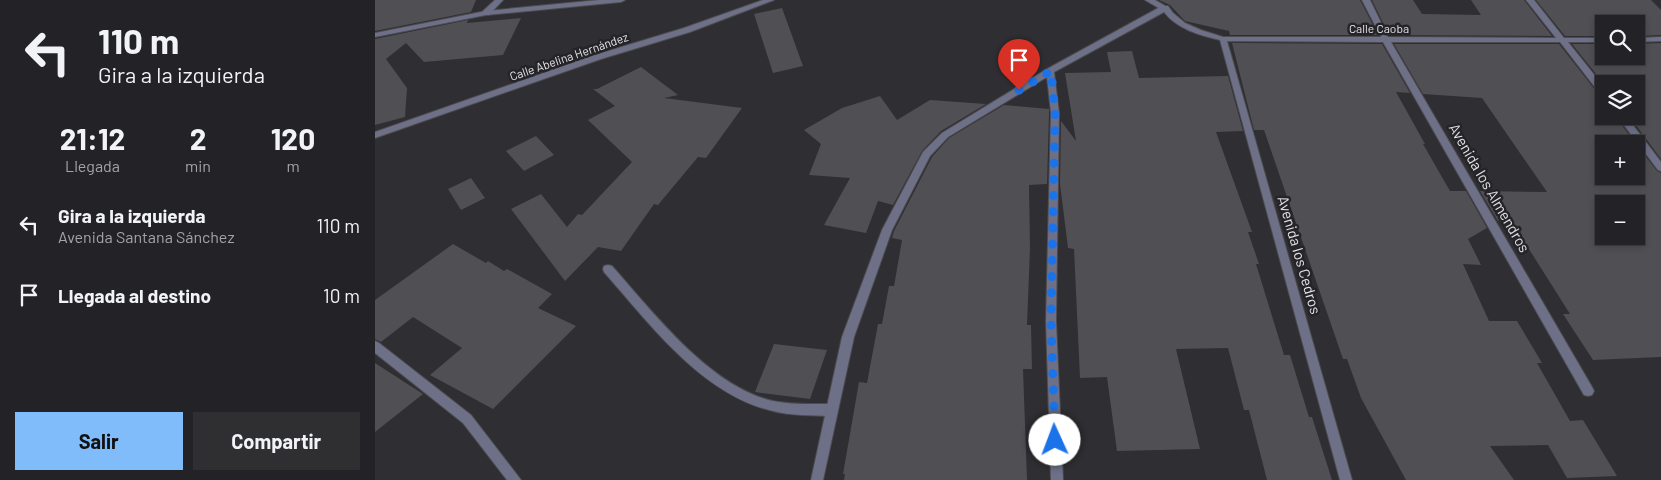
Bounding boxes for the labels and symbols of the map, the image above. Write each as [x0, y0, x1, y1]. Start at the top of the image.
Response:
street label: Calle Caoba [1349, 21, 1409, 35]
street label: Calle Abelina Hernández [508, 29, 630, 83]
pin [998, 39, 1040, 90]
street label: Avenida los Almendros [1446, 120, 1534, 255]
street label: Avenida los Cedros [1274, 194, 1325, 316]
position arrow [1028, 413, 1080, 465]

